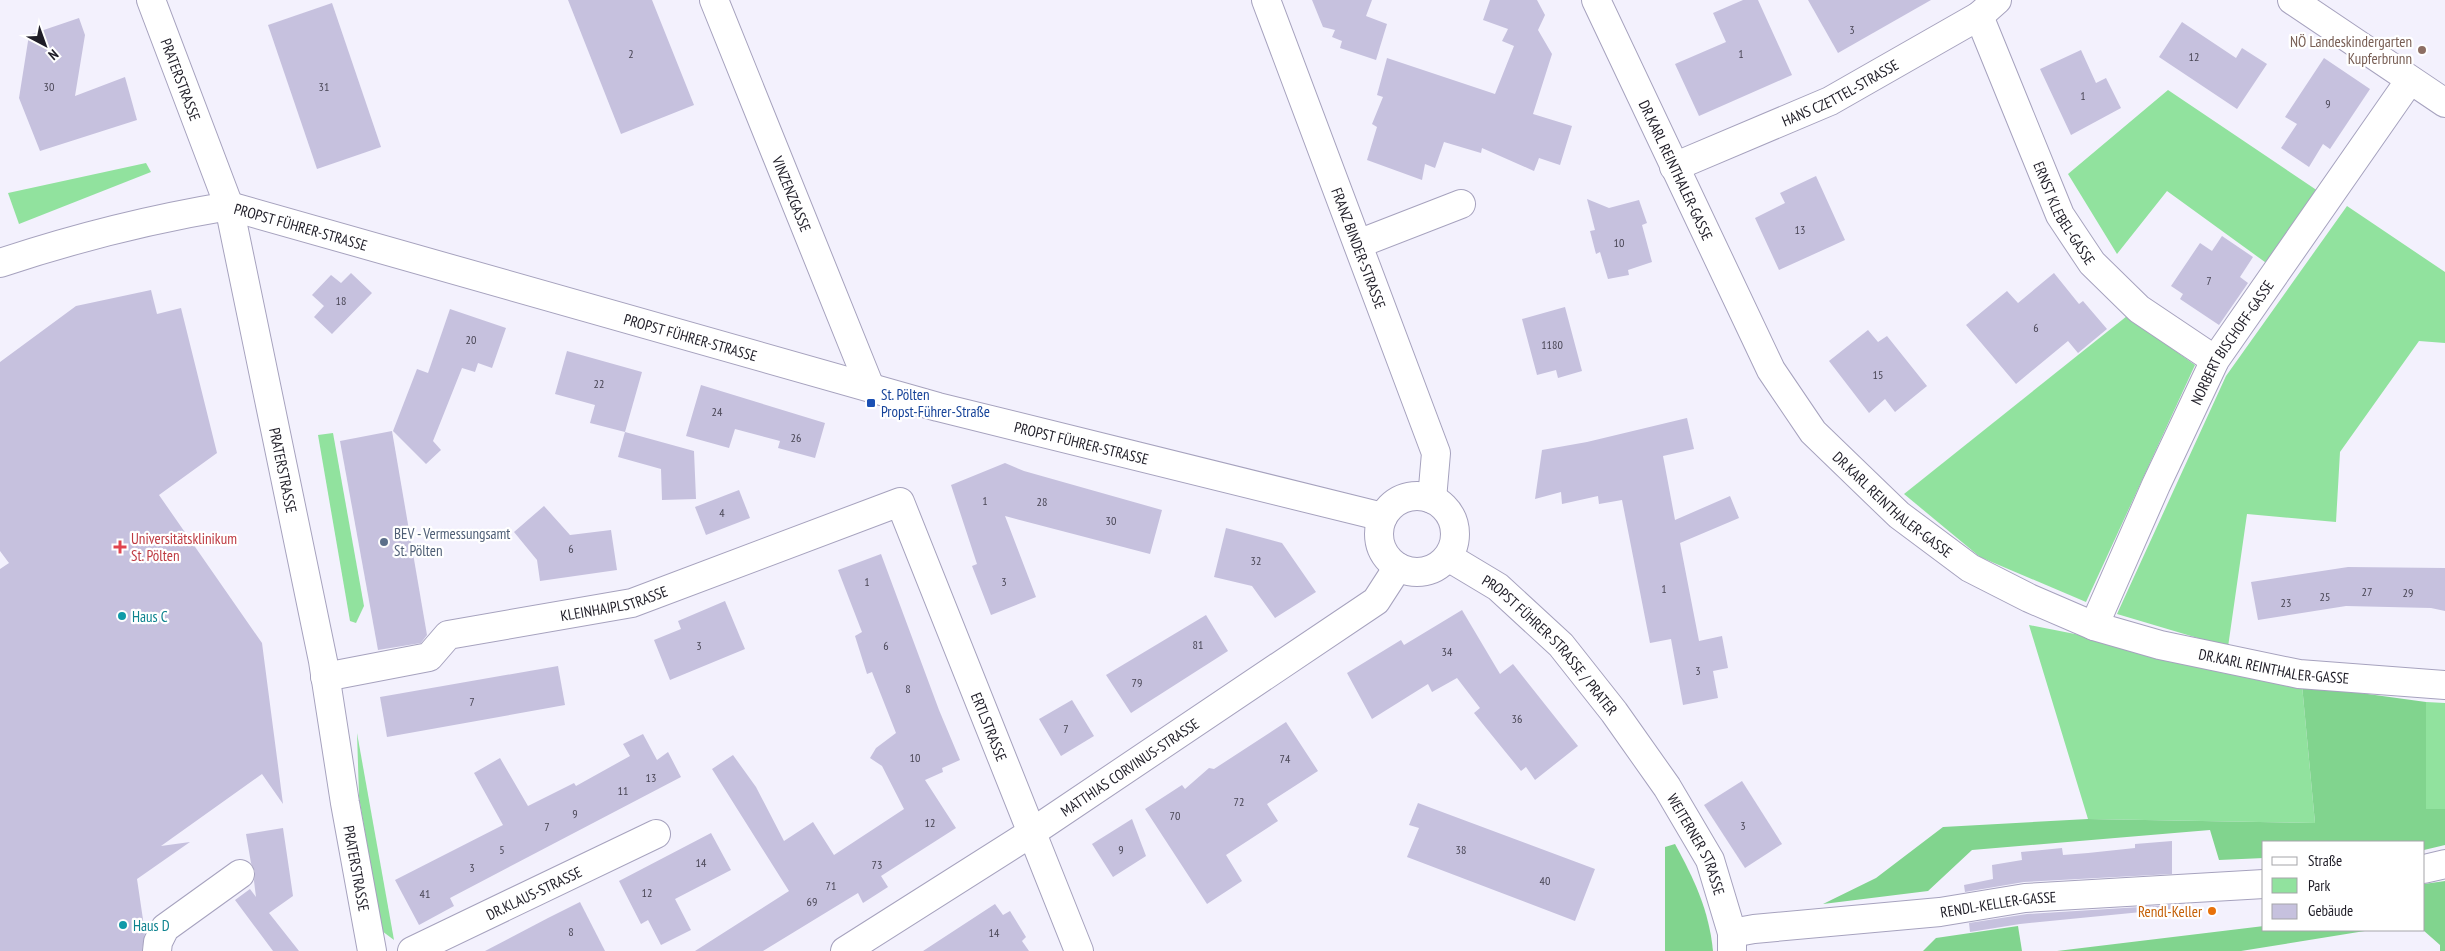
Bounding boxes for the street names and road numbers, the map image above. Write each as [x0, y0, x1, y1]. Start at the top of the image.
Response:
street label: PRATERSTRASSE [157, 36, 205, 123]
street label: HANS CZETTEL-STRASSE [1779, 55, 1902, 130]
street label: DR.KARL REINTHALER-GASSE [1635, 97, 1718, 243]
street label: VINZENZGASSE [768, 152, 816, 234]
street label: ERNST KLEBEL-GASSE [2030, 158, 2100, 268]
street label: FRANZ BINDER-STRASSE [1328, 185, 1390, 311]
street label: PROPST FÜHRER-STRASSE [232, 198, 370, 254]
street label: NORBERT BISCHOFF-GASSE [2186, 276, 2277, 408]
street label: PROPST FÜHRER-STRASSE [622, 309, 759, 365]
street label: PROPST FÜHRER-STRASSE [1012, 417, 1151, 468]
street label: PRATERSTRASSE [266, 426, 302, 515]
street label: DR.KARL REINTHALER-GASSE [1829, 447, 1956, 561]
street label: PROPST FÜHRER-STRASSE / PRATER [1479, 570, 1622, 719]
street label: KLEINHAIPLSTRASSE [559, 581, 670, 625]
street label: DR.KARL REINTHALER-GASSE [2197, 644, 2350, 687]
street label: ERTLSTRASSE [967, 690, 1012, 764]
street label: MATTHIAS CORVINUS-STRASSE [1057, 713, 1202, 820]
street label: WEITERNER STRASSE [1663, 790, 1729, 897]
street label: PRATERSTRASSE [340, 824, 374, 913]
street label: DR.KLAUS-STRASSE [483, 862, 585, 924]
street label: RENDL-KELLER-GASSE [1939, 887, 2057, 921]

